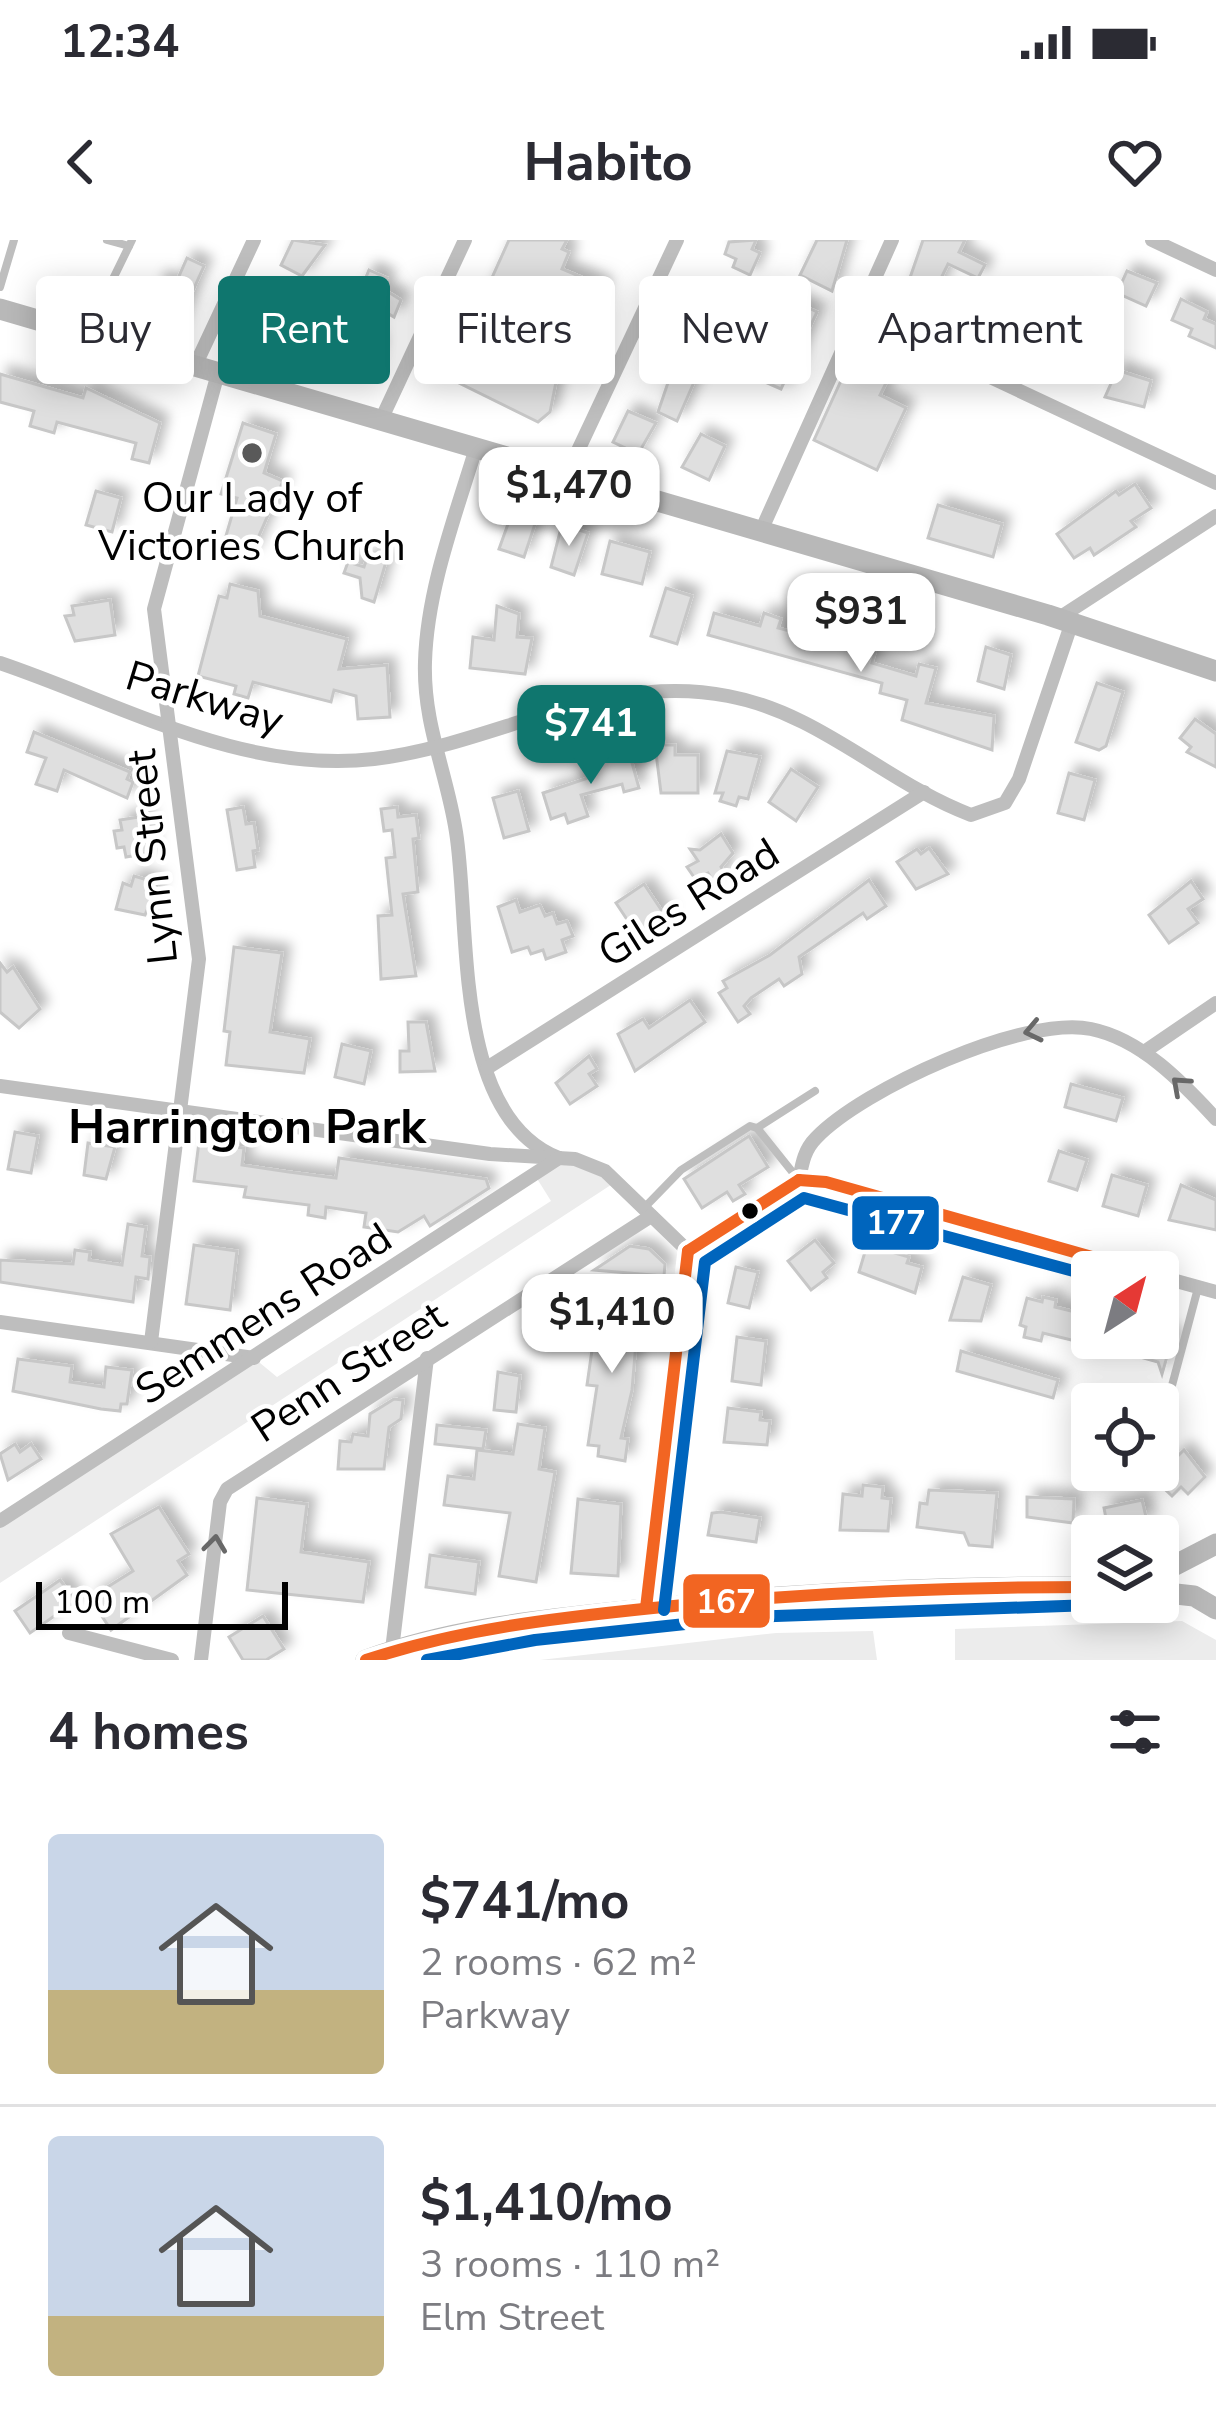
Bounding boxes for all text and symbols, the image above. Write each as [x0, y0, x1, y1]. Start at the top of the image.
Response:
text: 12:34 [60, 12, 179, 73]
text: Habito [523, 125, 693, 199]
icon: back [48, 129, 114, 195]
icon: heart [1102, 129, 1168, 195]
chip: Buy [36, 276, 194, 384]
chip: Rent [218, 276, 390, 384]
chip: Filters [414, 276, 615, 384]
chip: New [639, 276, 811, 384]
chip: Apartment [835, 276, 1124, 384]
marker: Our Lady of Victories Church [239, 440, 265, 466]
pin: $1,470 [471, 447, 667, 549]
text: $1,470 [506, 459, 632, 512]
place label: Our Lady of Victories Church [97, 470, 406, 575]
pin: $931 [790, 573, 932, 675]
text: $931 [814, 585, 908, 638]
street label: Parkway [119, 648, 291, 749]
pin: $741 [520, 685, 662, 787]
text: $741 [544, 697, 638, 750]
street label: Lynn Street [113, 746, 192, 967]
street label: Giles Road [587, 825, 790, 981]
one-way arrow [1023, 1018, 1043, 1043]
one-way arrow [1173, 1078, 1194, 1099]
district label: Harrington Park [68, 1094, 427, 1160]
line badge: 177 [850, 1194, 941, 1252]
unlabelled marker [739, 1200, 761, 1222]
text: 177 [866, 1201, 926, 1246]
street label: Semmens Road [125, 1210, 403, 1418]
north arrow [1071, 1251, 1179, 1359]
map controls [1071, 1251, 1179, 1623]
pin: $1,410 [514, 1274, 710, 1376]
text: $1,410 [549, 1286, 675, 1339]
street label: Penn Street [241, 1288, 457, 1456]
button: locate [1071, 1383, 1179, 1491]
button: layers [1071, 1515, 1179, 1623]
one-way arrow [201, 1534, 227, 1554]
line badge: 167 [681, 1572, 772, 1630]
scale bar [36, 1576, 288, 1629]
text: 100 m [54, 1580, 150, 1625]
text: 167 [696, 1580, 756, 1625]
text: 4 homes [48, 1697, 249, 1767]
icon: filters [1102, 1699, 1168, 1765]
text: $741/mo [420, 1866, 629, 1936]
icon: home [144, 1882, 288, 2026]
text: 2 rooms · 62 m² [420, 1936, 697, 1989]
text: Parkway [420, 1989, 570, 2042]
text: $1,410/mo [420, 2168, 673, 2238]
icon: home [144, 2184, 288, 2328]
text: 3 rooms · 110 m² [420, 2238, 720, 2291]
text: Elm Street [420, 2291, 604, 2344]

